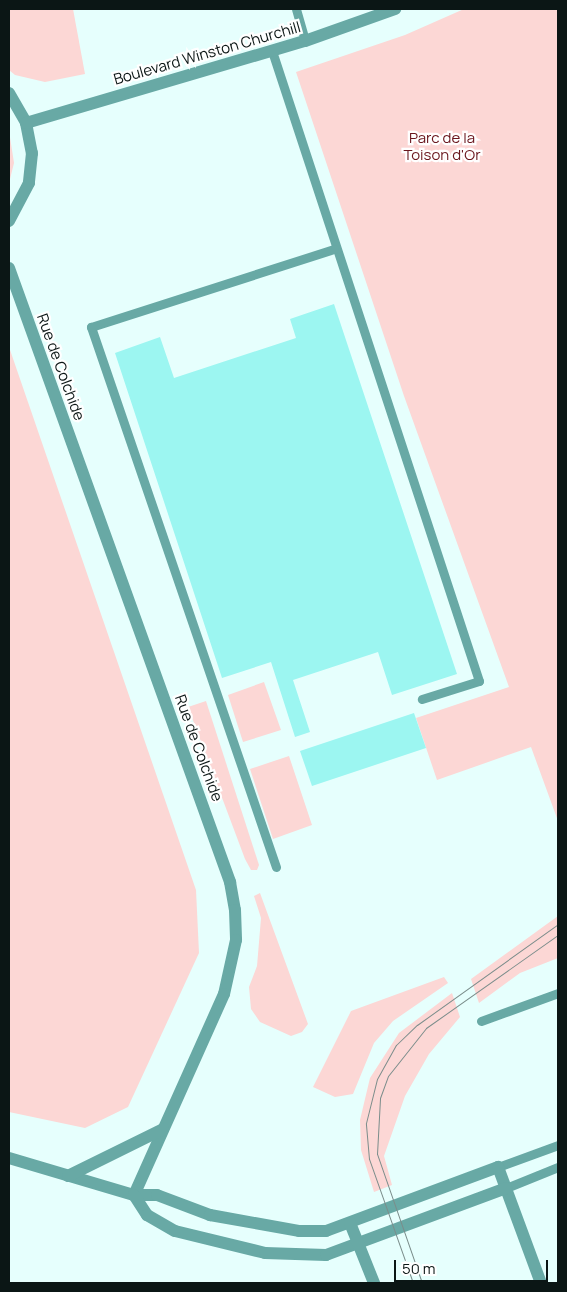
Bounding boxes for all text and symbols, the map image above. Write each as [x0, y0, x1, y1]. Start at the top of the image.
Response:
street label: Boulevard Winston Churchill [111, 18, 303, 88]
park label: Parc de la Toison d'Or [403, 128, 481, 163]
street label: Rue de Colchide [33, 311, 89, 423]
street label: Rue de Colchide [171, 692, 227, 804]
scale bar [397, 1250, 551, 1282]
text: 50 m [402, 1258, 436, 1279]

